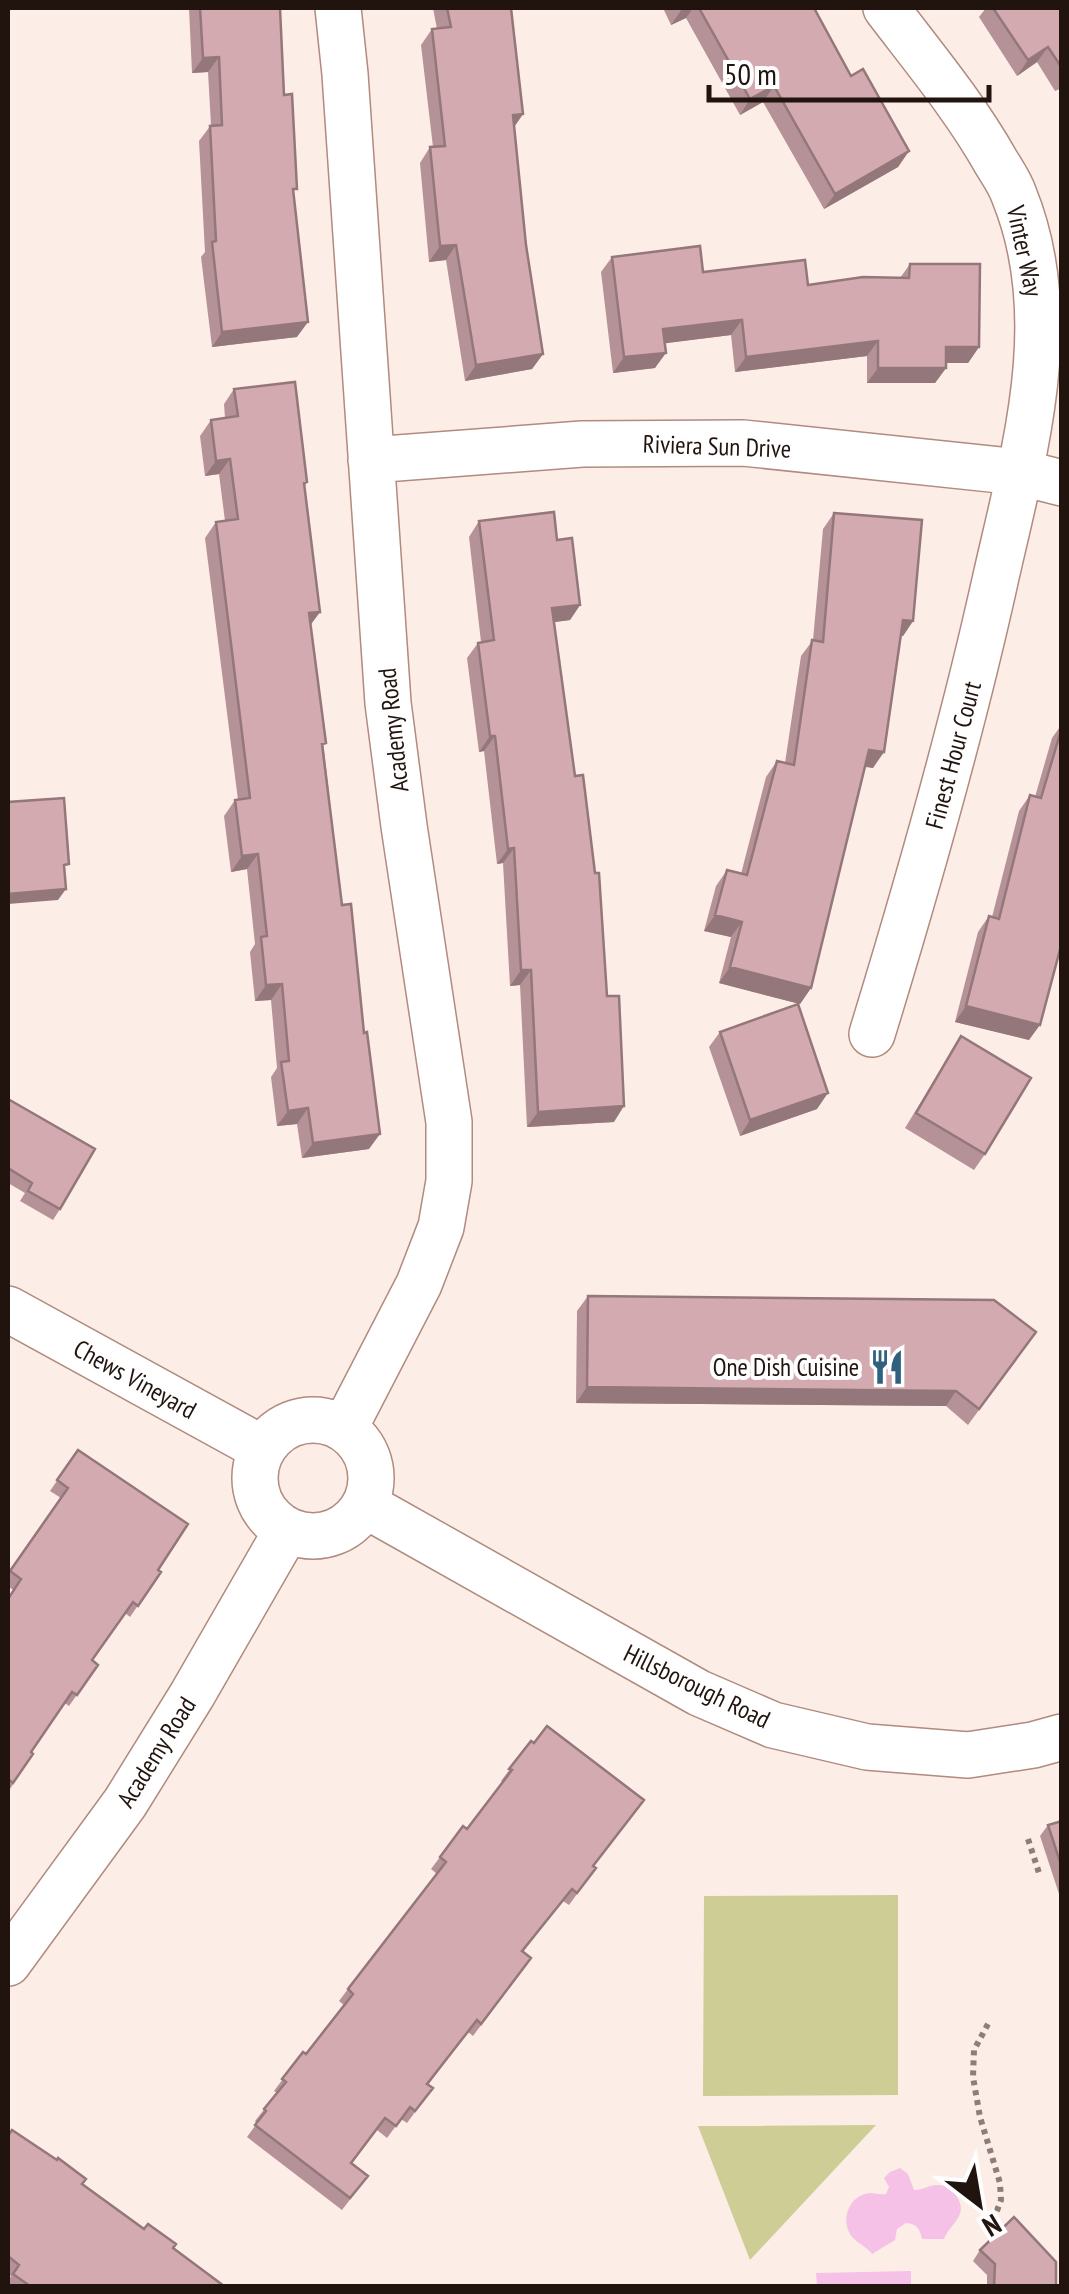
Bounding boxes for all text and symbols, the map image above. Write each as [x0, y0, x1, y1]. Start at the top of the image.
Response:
scale bar [709, 40, 989, 102]
text: 50 m [724, 54, 777, 93]
street label: Vinter Way [1000, 202, 1050, 300]
street label: Riviera Sun Drive [642, 427, 792, 465]
street label: Academy Road [371, 666, 415, 794]
street label: Finest Hour Court [918, 678, 988, 832]
street label: Chews Vineyard [68, 1332, 202, 1426]
restaurant icon: One Dish Cuisine [868, 1348, 906, 1386]
place label: One Dish Cuisine [713, 1351, 859, 1383]
street label: Hillsborough Road [619, 1637, 775, 1735]
street label: Academy Road [109, 1691, 203, 1813]
north arrow [929, 2154, 1029, 2254]
text: N [976, 2206, 1008, 2246]

